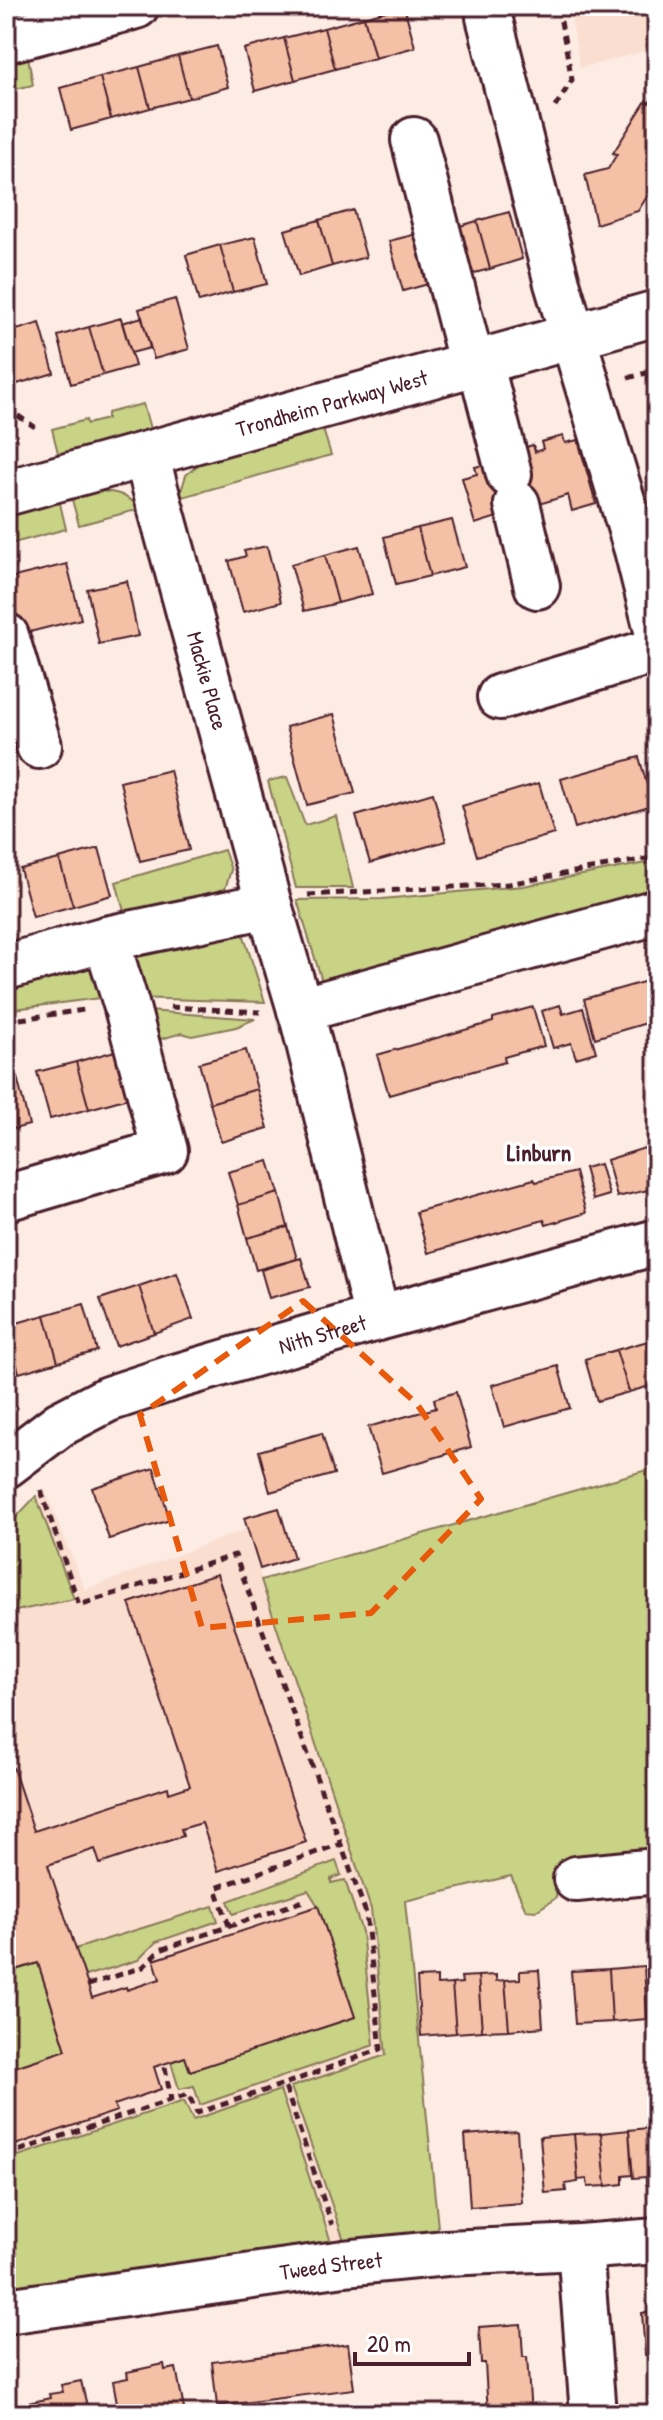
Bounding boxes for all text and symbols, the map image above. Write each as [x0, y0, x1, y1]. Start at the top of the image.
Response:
street label: Trondheim Parkway West [233, 362, 431, 444]
street label: Mackie Place [180, 628, 235, 733]
district label: Linburn [507, 1136, 572, 1168]
street label: Nith Street [275, 1307, 370, 1361]
street label: Tweed Street [278, 2244, 384, 2287]
scale bar [355, 2316, 469, 2366]
text: 20 m [367, 2327, 411, 2359]

